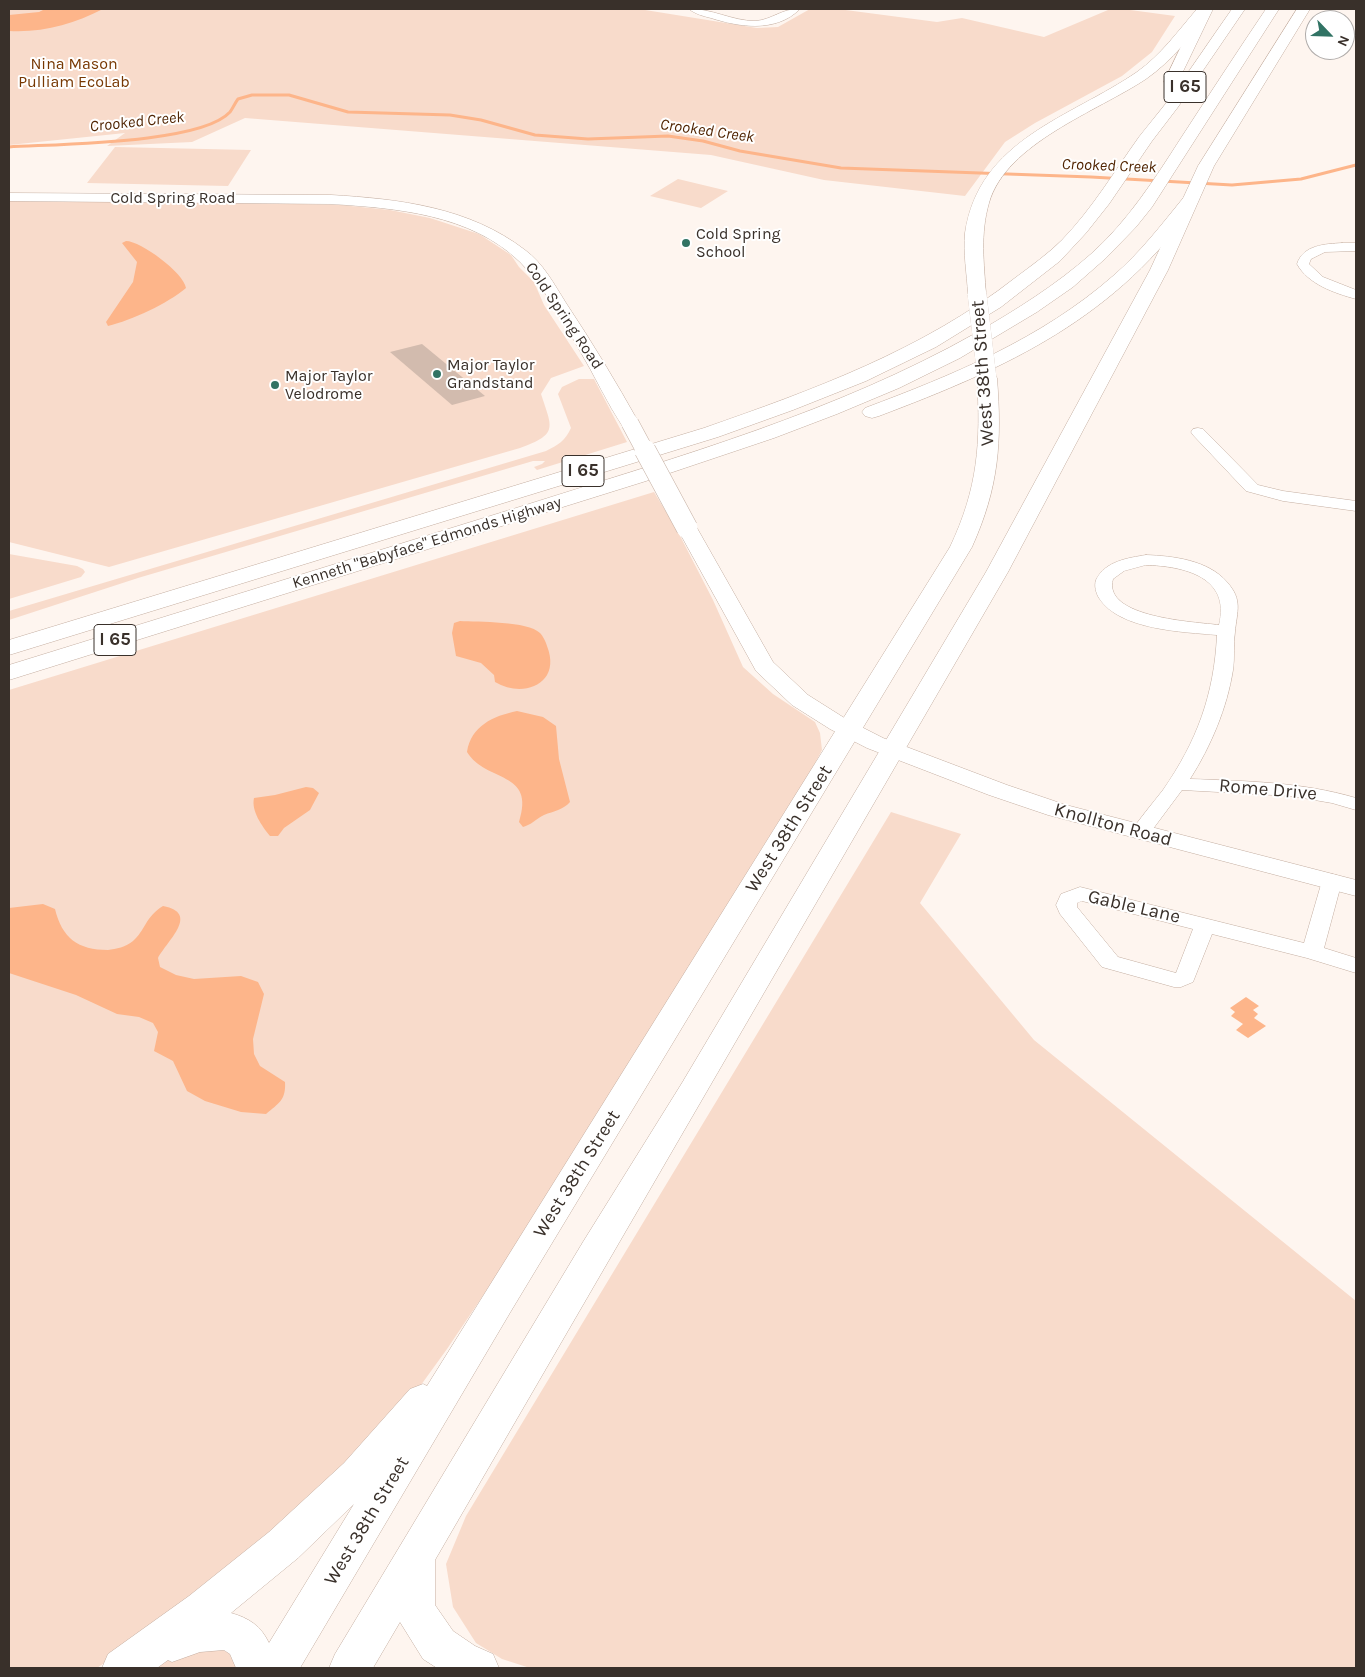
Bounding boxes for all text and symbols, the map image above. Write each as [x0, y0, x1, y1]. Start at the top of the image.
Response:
north arrow [1305, 10, 1355, 60]
text: N [1333, 33, 1353, 49]
park label: Nina Mason Pulliam EcoLab [18, 54, 130, 92]
road number: I 65 [1164, 72, 1206, 102]
water label: Crooked Creek [89, 107, 185, 137]
water label: Crooked Creek [659, 115, 755, 147]
water label: Crooked Creek [1061, 155, 1157, 177]
street label: Cold Spring Road [110, 188, 236, 208]
place label: Cold Spring School [696, 224, 781, 262]
marker: Cold Spring School [680, 237, 692, 249]
street label: Cold Spring Road [521, 259, 607, 373]
street label: West 38th Street [967, 299, 999, 447]
place label: Major Taylor Grandstand [447, 355, 535, 393]
place label: Major Taylor Velodrome [285, 366, 373, 404]
marker: Major Taylor Grandstand [431, 368, 443, 380]
marker: Major Taylor Velodrome [269, 379, 281, 391]
road number: I 65 [562, 456, 604, 486]
street label: Kenneth "Babyface" Edmonds Highway [290, 493, 564, 593]
road number: I 65 [94, 624, 136, 656]
street label: West 38th Street [741, 761, 837, 897]
street label: Rome Drive [1218, 774, 1318, 806]
street label: Knollton Road [1051, 798, 1175, 852]
street label: Gable Lane [1086, 885, 1182, 929]
street label: West 38th Street [529, 1106, 625, 1242]
street label: West 38th Street [320, 1453, 414, 1589]

